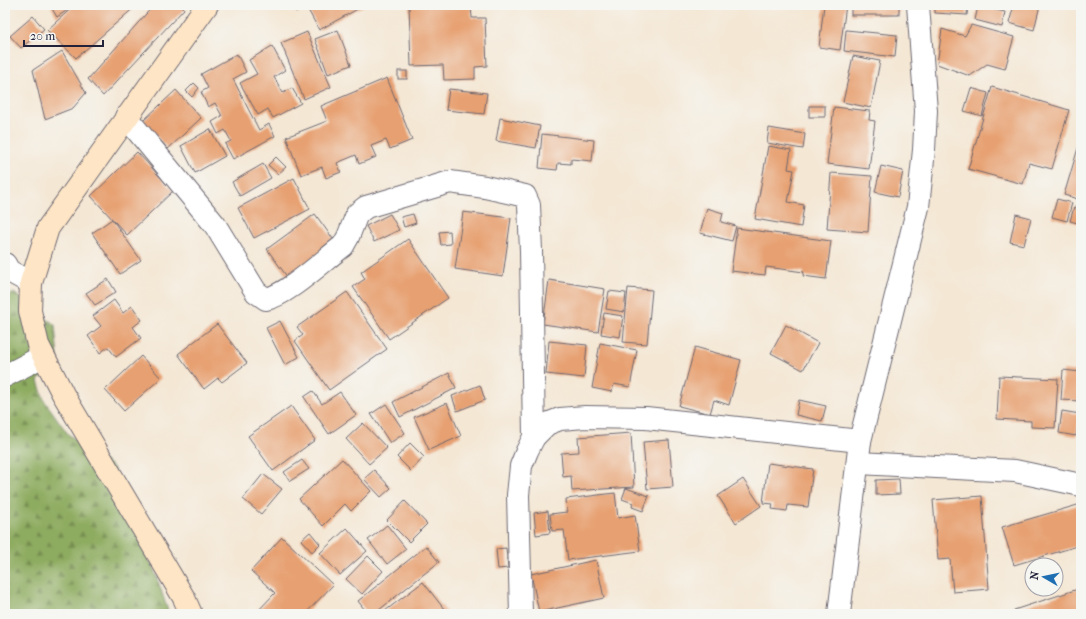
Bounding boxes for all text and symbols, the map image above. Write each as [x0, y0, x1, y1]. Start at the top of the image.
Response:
scale bar [24, 22, 103, 48]
text: 20 m [30, 29, 55, 43]
north arrow [1024, 557, 1064, 597]
text: N [1028, 570, 1042, 581]

